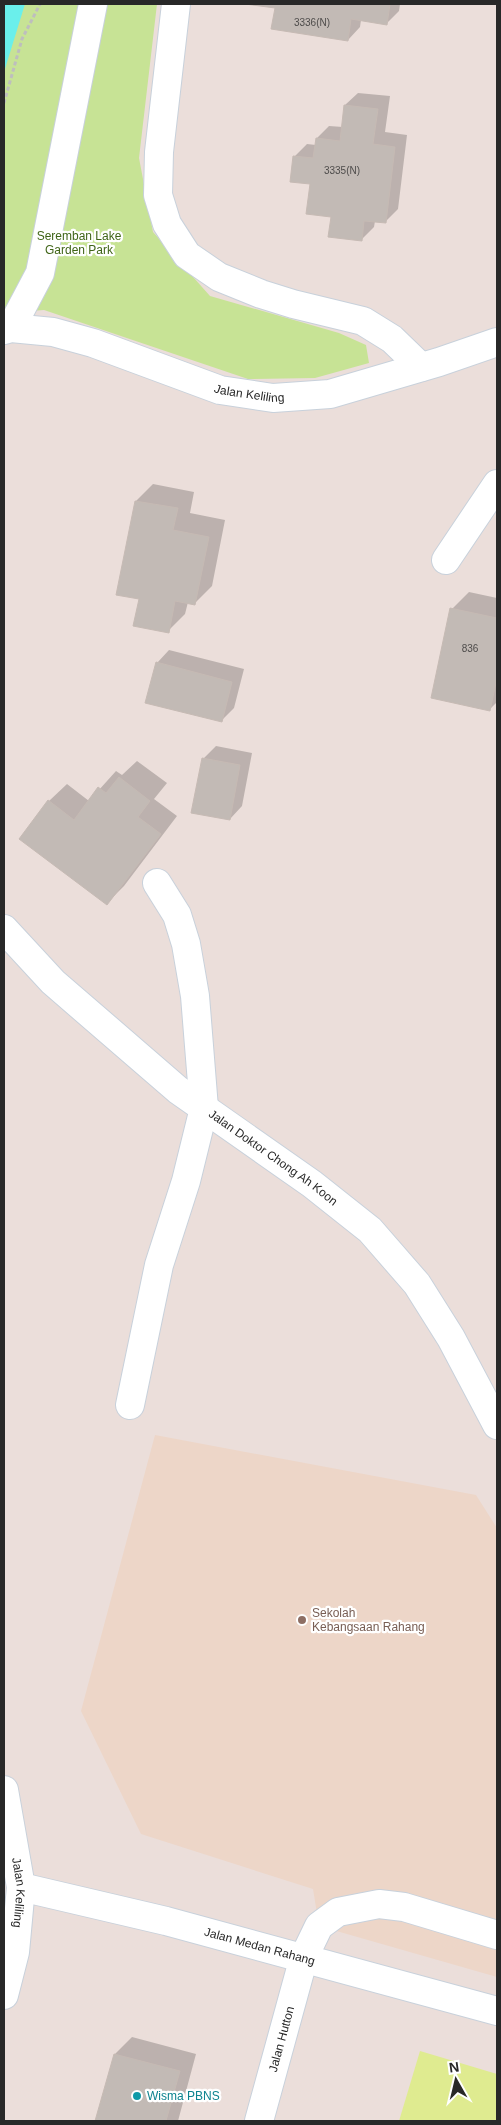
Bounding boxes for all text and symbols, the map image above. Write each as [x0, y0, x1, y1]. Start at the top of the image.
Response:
house number: 3336(N) [294, 17, 330, 28]
house number: 3335(N) [324, 165, 360, 176]
park label: Seremban Lake Garden Park [37, 229, 122, 257]
street label: Jalan Keliling [212, 381, 285, 405]
house number: 836 [462, 643, 479, 654]
street label: Jalan Doktor Chong Ah Koon [206, 1107, 340, 1208]
place label: Sekolah Kebangsaan Rahang [312, 1606, 425, 1634]
marker: Sekolah Kebangsaan Rahang [296, 1614, 308, 1626]
street label: Jalan Keliling [9, 1856, 28, 1928]
street label: Jalan Medan Rahang [203, 1925, 317, 1968]
street label: Jalan Hutton [266, 2005, 297, 2073]
north arrow [431, 2055, 481, 2105]
text: N [448, 2058, 460, 2076]
place label: Wisma PBNS [147, 2089, 220, 2103]
marker: Wisma PBNS [131, 2090, 143, 2102]

